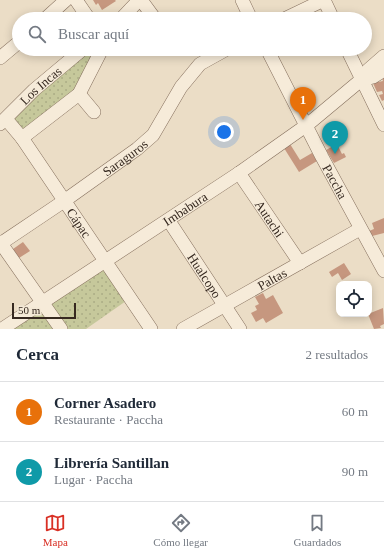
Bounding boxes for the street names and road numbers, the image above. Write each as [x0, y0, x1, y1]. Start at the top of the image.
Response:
street label: Los Incas [17, 63, 64, 107]
street label: Saraguros [99, 136, 150, 179]
street label: Paccha [320, 162, 351, 201]
street label: Imbabura [160, 188, 210, 229]
street label: Autachi [252, 197, 288, 240]
street label: Cápac [64, 205, 95, 241]
street label: Hualcopo [185, 250, 225, 301]
street label: Paltas [255, 265, 289, 293]

